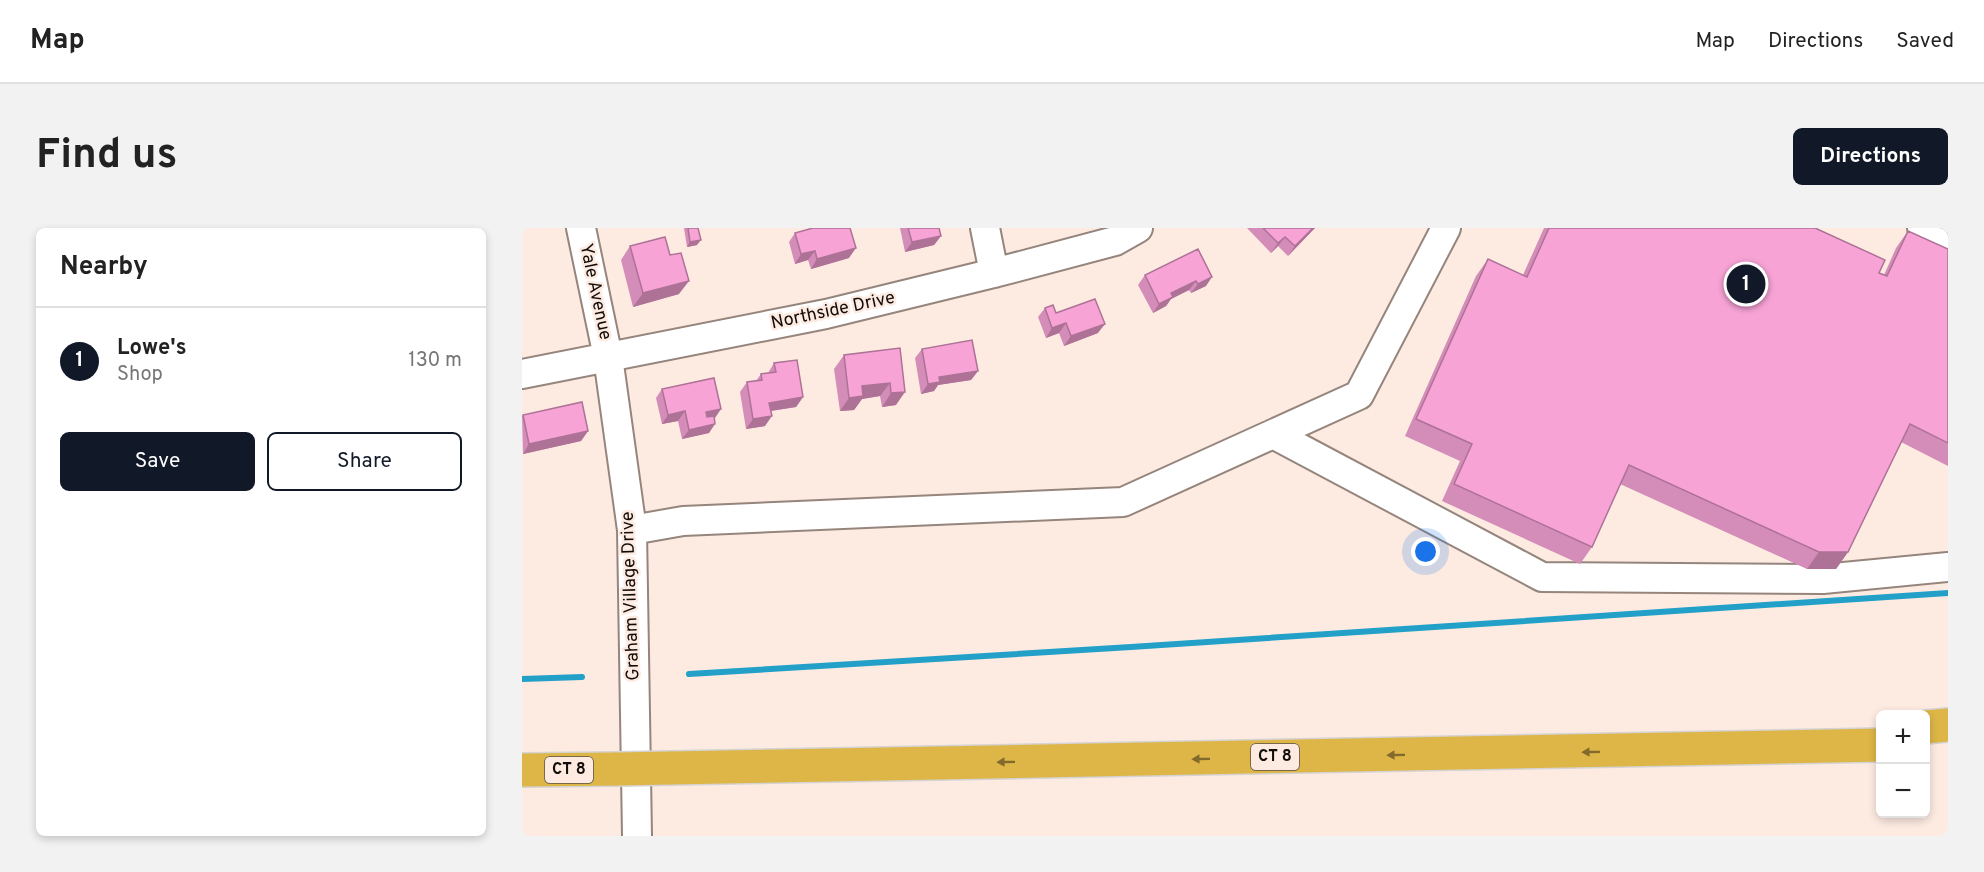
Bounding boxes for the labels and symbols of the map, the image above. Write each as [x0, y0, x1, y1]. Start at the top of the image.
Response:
street label: Yale Avenue [574, 242, 616, 342]
pin: 1 [1726, 262, 1766, 306]
street label: Northside Drive [769, 287, 897, 335]
street label: Graham Village Drive [617, 511, 645, 681]
your location [1411, 537, 1440, 566]
road number: CT 8 [1251, 744, 1299, 770]
one-way arrow [1582, 747, 1601, 756]
one-way arrow [1387, 750, 1406, 760]
one-way arrow [1192, 754, 1211, 763]
road number: CT 8 [545, 757, 593, 783]
one-way arrow [997, 757, 1016, 767]

